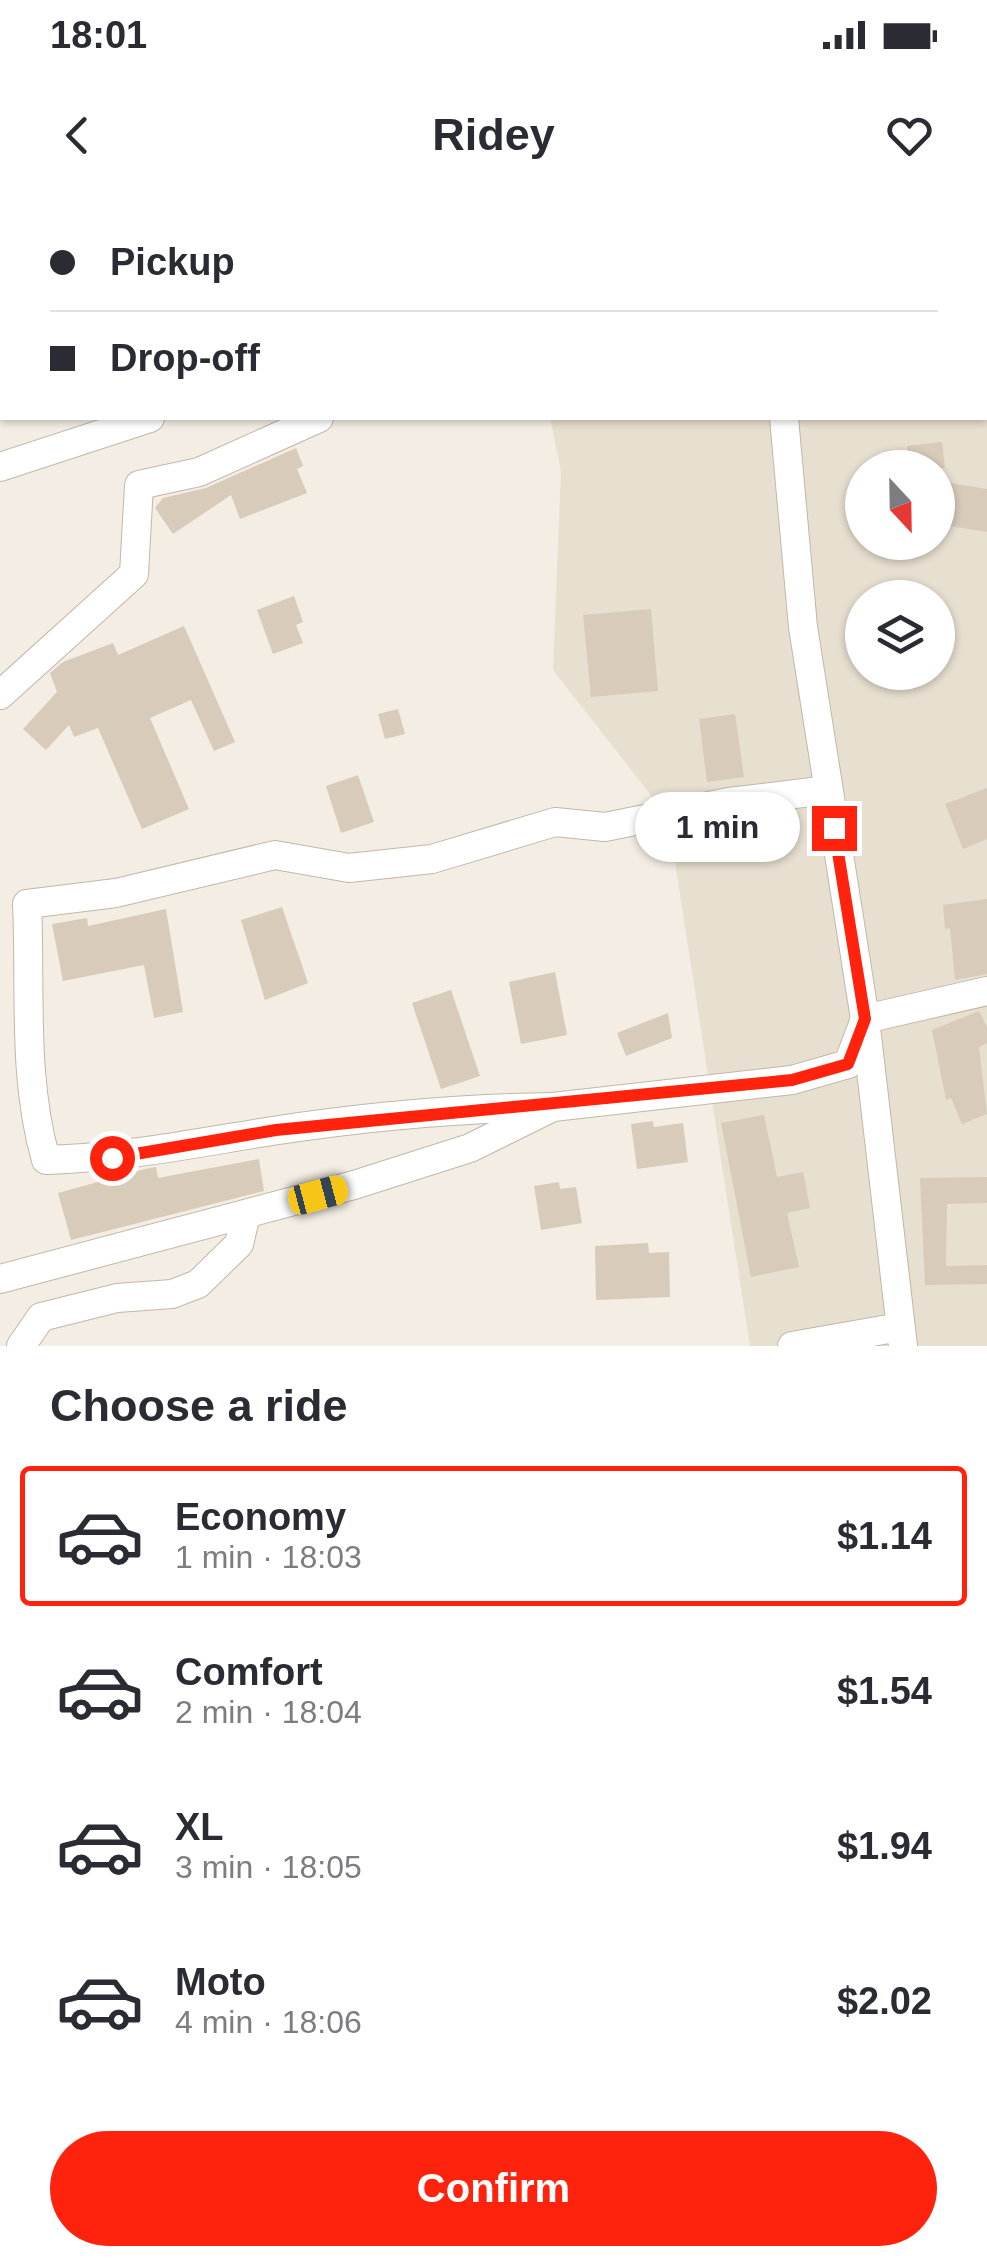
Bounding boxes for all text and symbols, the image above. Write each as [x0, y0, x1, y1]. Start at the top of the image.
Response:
text: 18:01 [50, 14, 147, 56]
icon: back [50, 108, 105, 163]
icon: heart [882, 108, 937, 163]
text: Ridey [432, 109, 555, 160]
text: Pickup [110, 241, 235, 283]
text: Drop-off [110, 337, 260, 379]
north arrow [845, 450, 955, 560]
map controls [845, 450, 955, 690]
button: layers [845, 580, 955, 690]
callout: 1 min [634, 793, 799, 863]
route end [812, 806, 857, 851]
text: 1 min [676, 809, 759, 845]
route start [90, 1136, 135, 1181]
car [285, 1173, 351, 1217]
text: Choose a ride [50, 1380, 348, 1431]
icon: car [55, 1491, 145, 1581]
text: Economy [175, 1496, 346, 1538]
text: $1.14 [837, 1515, 932, 1557]
text: 1 min · 18:03 [175, 1539, 362, 1575]
icon: car [55, 1646, 145, 1736]
text: Comfort [175, 1651, 323, 1693]
text: $1.54 [837, 1670, 932, 1712]
text: 2 min · 18:04 [175, 1694, 362, 1730]
icon: car [55, 1801, 145, 1891]
text: XL [175, 1806, 224, 1848]
text: $1.94 [837, 1825, 932, 1867]
text: 3 min · 18:05 [175, 1849, 362, 1885]
icon: car [55, 1956, 145, 2046]
text: Moto [175, 1961, 266, 2003]
text: $2.02 [837, 1980, 932, 2022]
text: 4 min · 18:06 [175, 2004, 362, 2040]
button: Confirm [50, 2131, 937, 2246]

